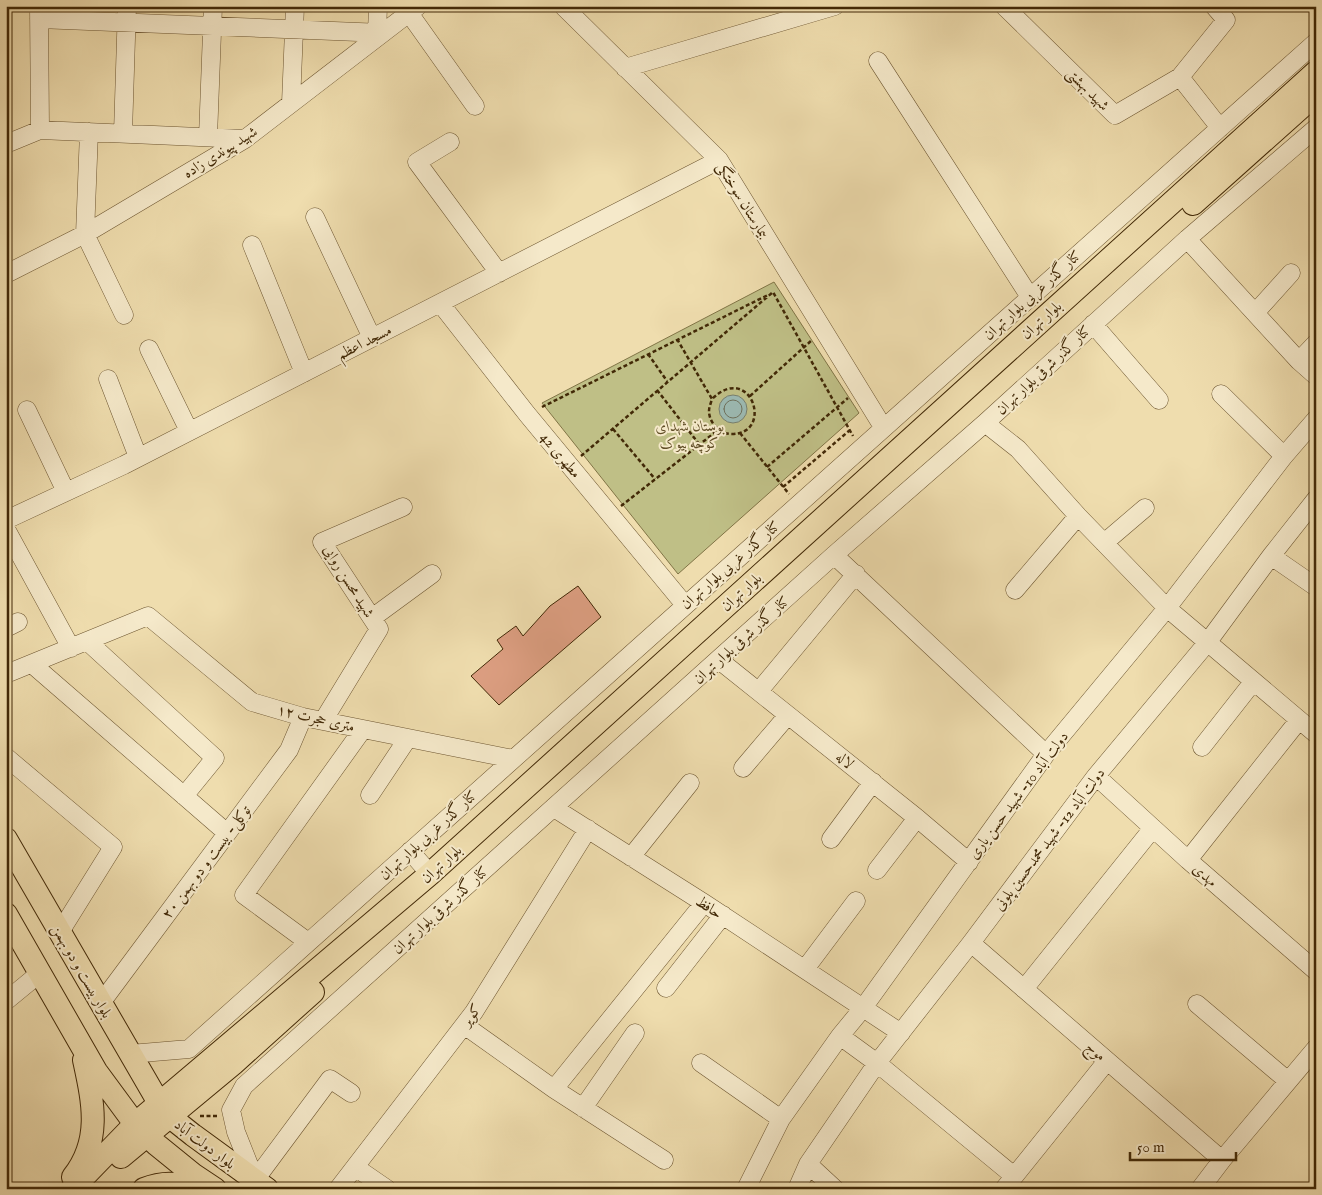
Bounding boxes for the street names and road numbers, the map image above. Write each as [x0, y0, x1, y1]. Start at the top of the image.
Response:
street label: شهید بهشتی [1061, 64, 1113, 116]
street label: شهید پیوندی زاده [180, 122, 262, 184]
street label: بیمارستان سوختگی [711, 159, 774, 243]
street label: کنار گذر غربی بلوار تهران [979, 246, 1085, 344]
street label: بلوار تهران [1017, 297, 1065, 343]
street label: کنار گذر شرقی بلوار تهران [991, 320, 1095, 419]
street label: مسجد اعظم [334, 321, 397, 368]
street label: مطهری 42 [536, 428, 585, 482]
street label: کنار گذر غربی بلوار تهران [677, 517, 783, 613]
street label: شهید محسن روایی [319, 541, 378, 621]
street label: بلوار تهران [717, 569, 765, 615]
street label: کنار گذر شرقی بلوار تهران [688, 591, 793, 689]
street label: ۱۲ متری حجرت [275, 700, 357, 737]
street label: دولت آباد 10- شهید حسن یاری [964, 728, 1073, 863]
street label: لاله [832, 747, 858, 773]
street label: دولت آباد 12- شهید محمدحسین پلونی [989, 764, 1110, 915]
street label: کنار گذر غربی بلوار تهران [375, 786, 481, 884]
street label: توکلی- بیست و دو بهمن ۲۰ [158, 802, 256, 923]
street label: بلوار تهران [417, 841, 465, 887]
street label: مهدی [1188, 860, 1221, 891]
street label: کنار گذر شرقی بلوار تهران [387, 861, 492, 959]
street label: حافظ [692, 892, 726, 923]
street label: بلوار بیست و دو بهمن [47, 921, 116, 1022]
street label: کویر [456, 1000, 486, 1032]
street label: موج [1080, 1037, 1110, 1068]
street label: بلوار دولت آباد [170, 1115, 239, 1174]

